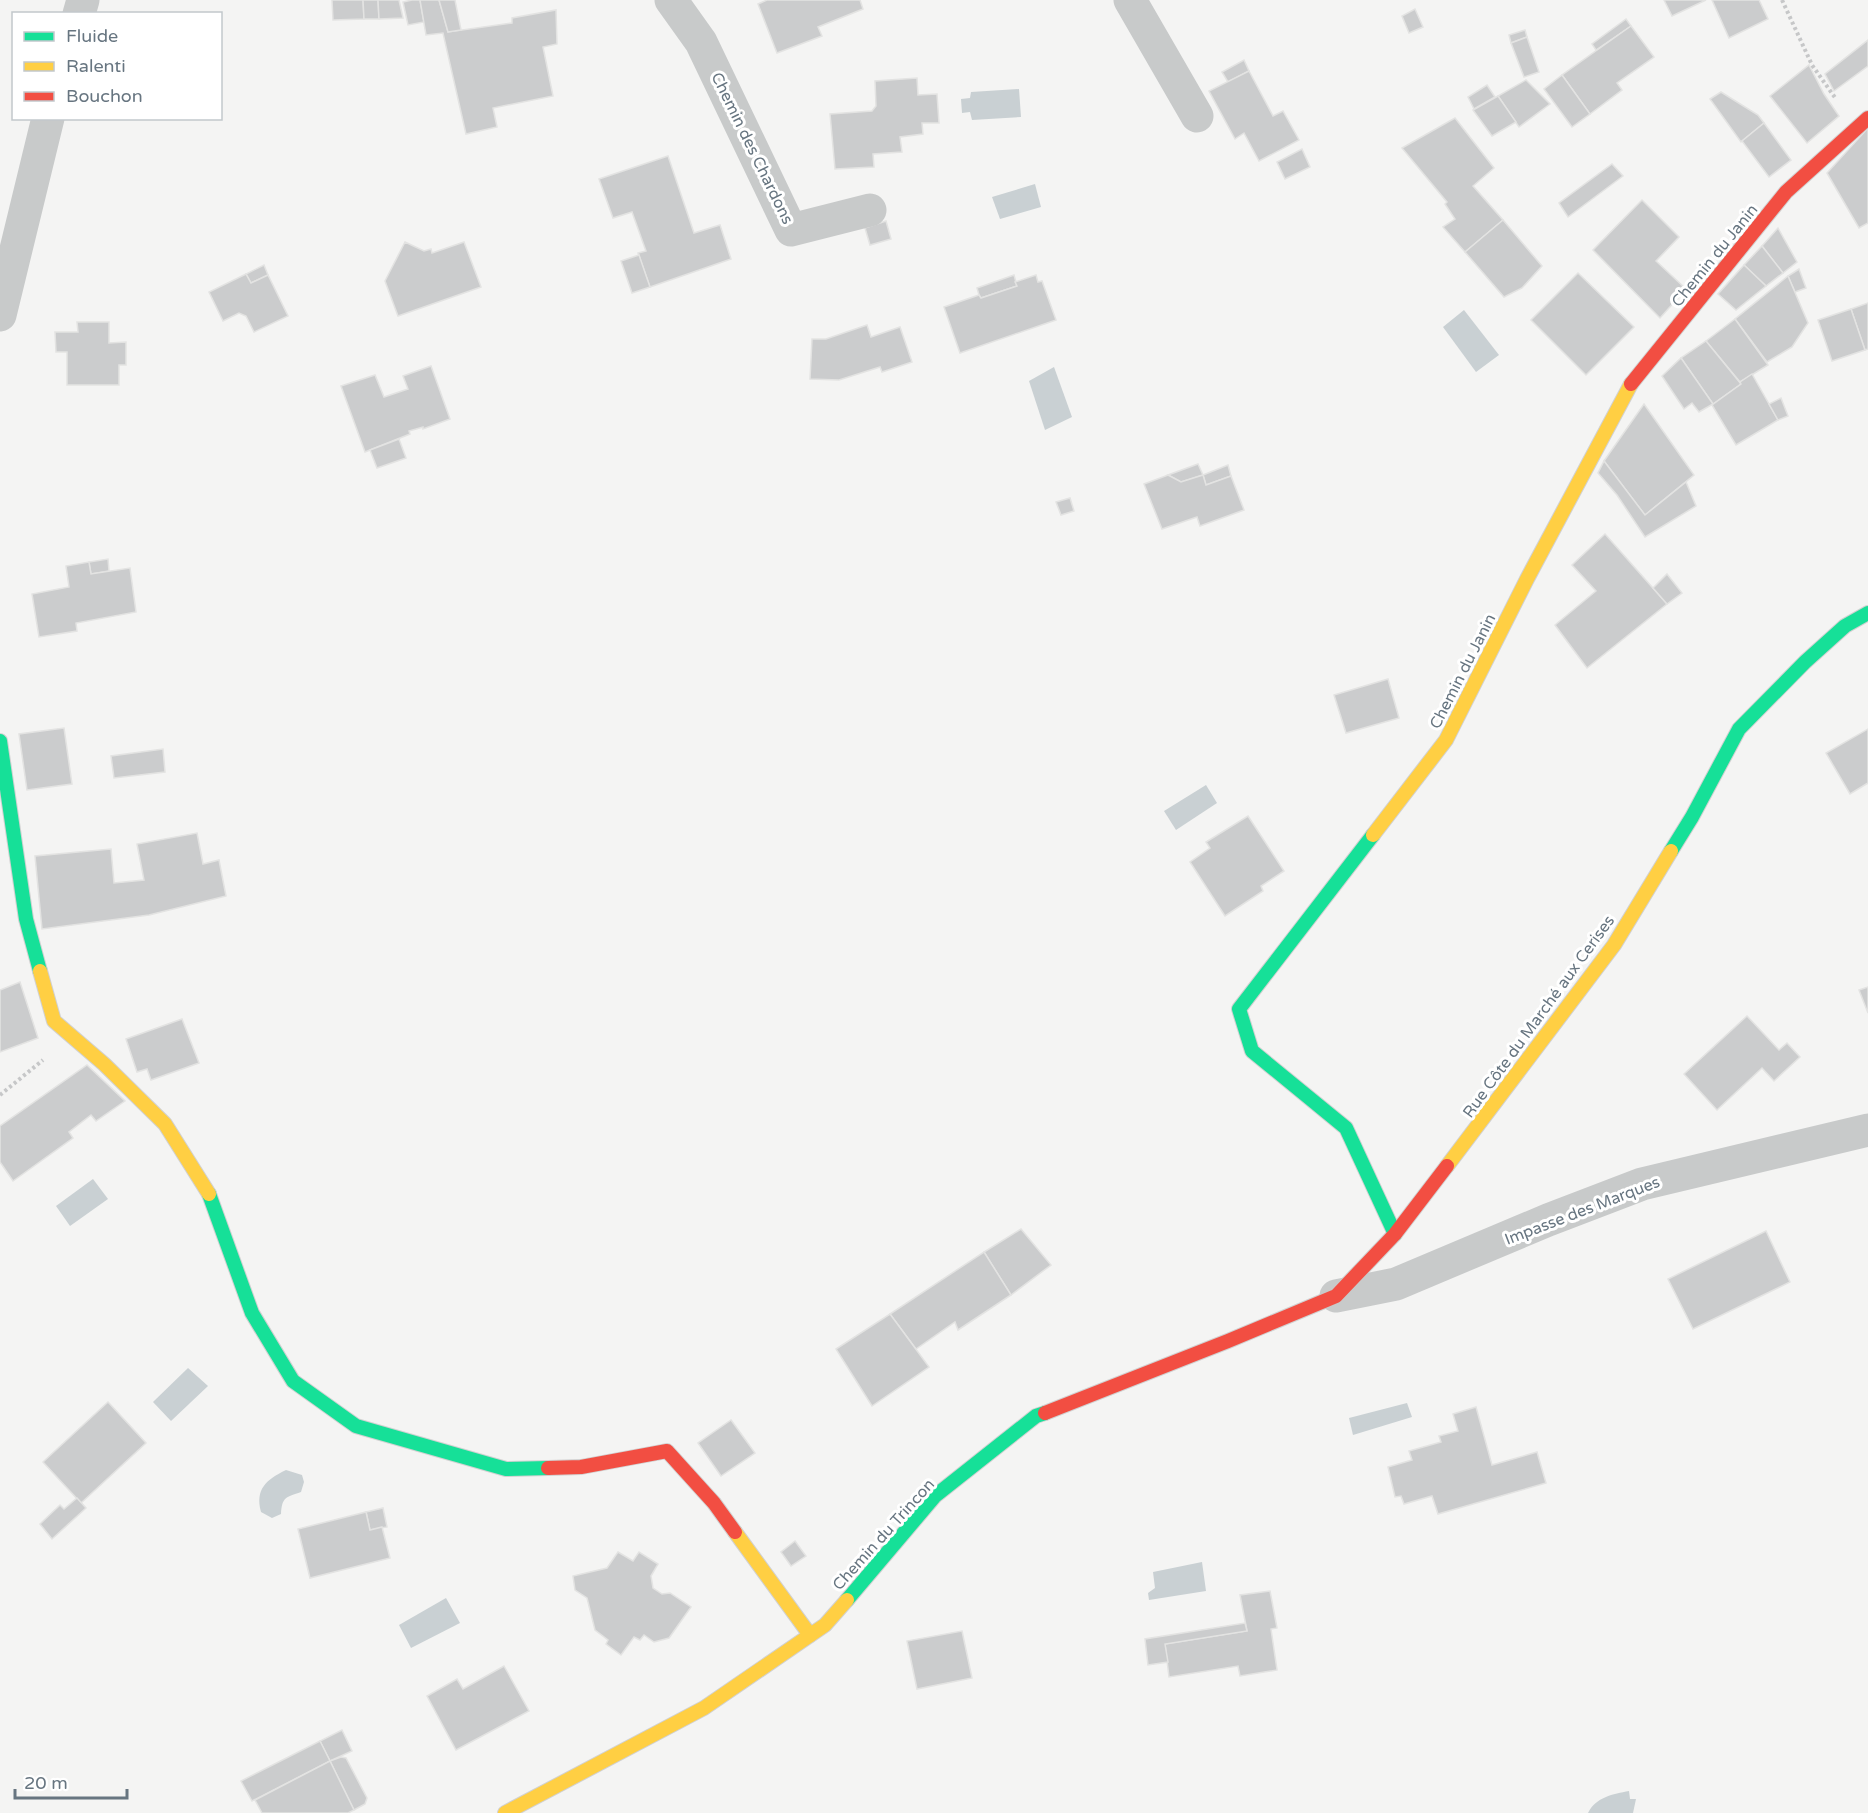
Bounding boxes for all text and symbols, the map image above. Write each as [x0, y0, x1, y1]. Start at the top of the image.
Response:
legend [12, 12, 222, 120]
text: Fluide [66, 25, 118, 47]
text: Ralenti [66, 55, 126, 77]
street label: Chemin des Chardons [707, 69, 798, 228]
text: Bouchon [66, 85, 143, 107]
street label: Chemin du Janin [1667, 200, 1762, 311]
street label: Chemin du Janin [1425, 611, 1500, 732]
street label: Rue Côte du Marché aux Cerises [1459, 911, 1619, 1122]
street label: Impasse des Marques [1502, 1172, 1663, 1250]
street label: Chemin du Trincon [828, 1475, 939, 1595]
scale bar [15, 1762, 128, 1800]
text: 20 m [24, 1772, 68, 1794]

